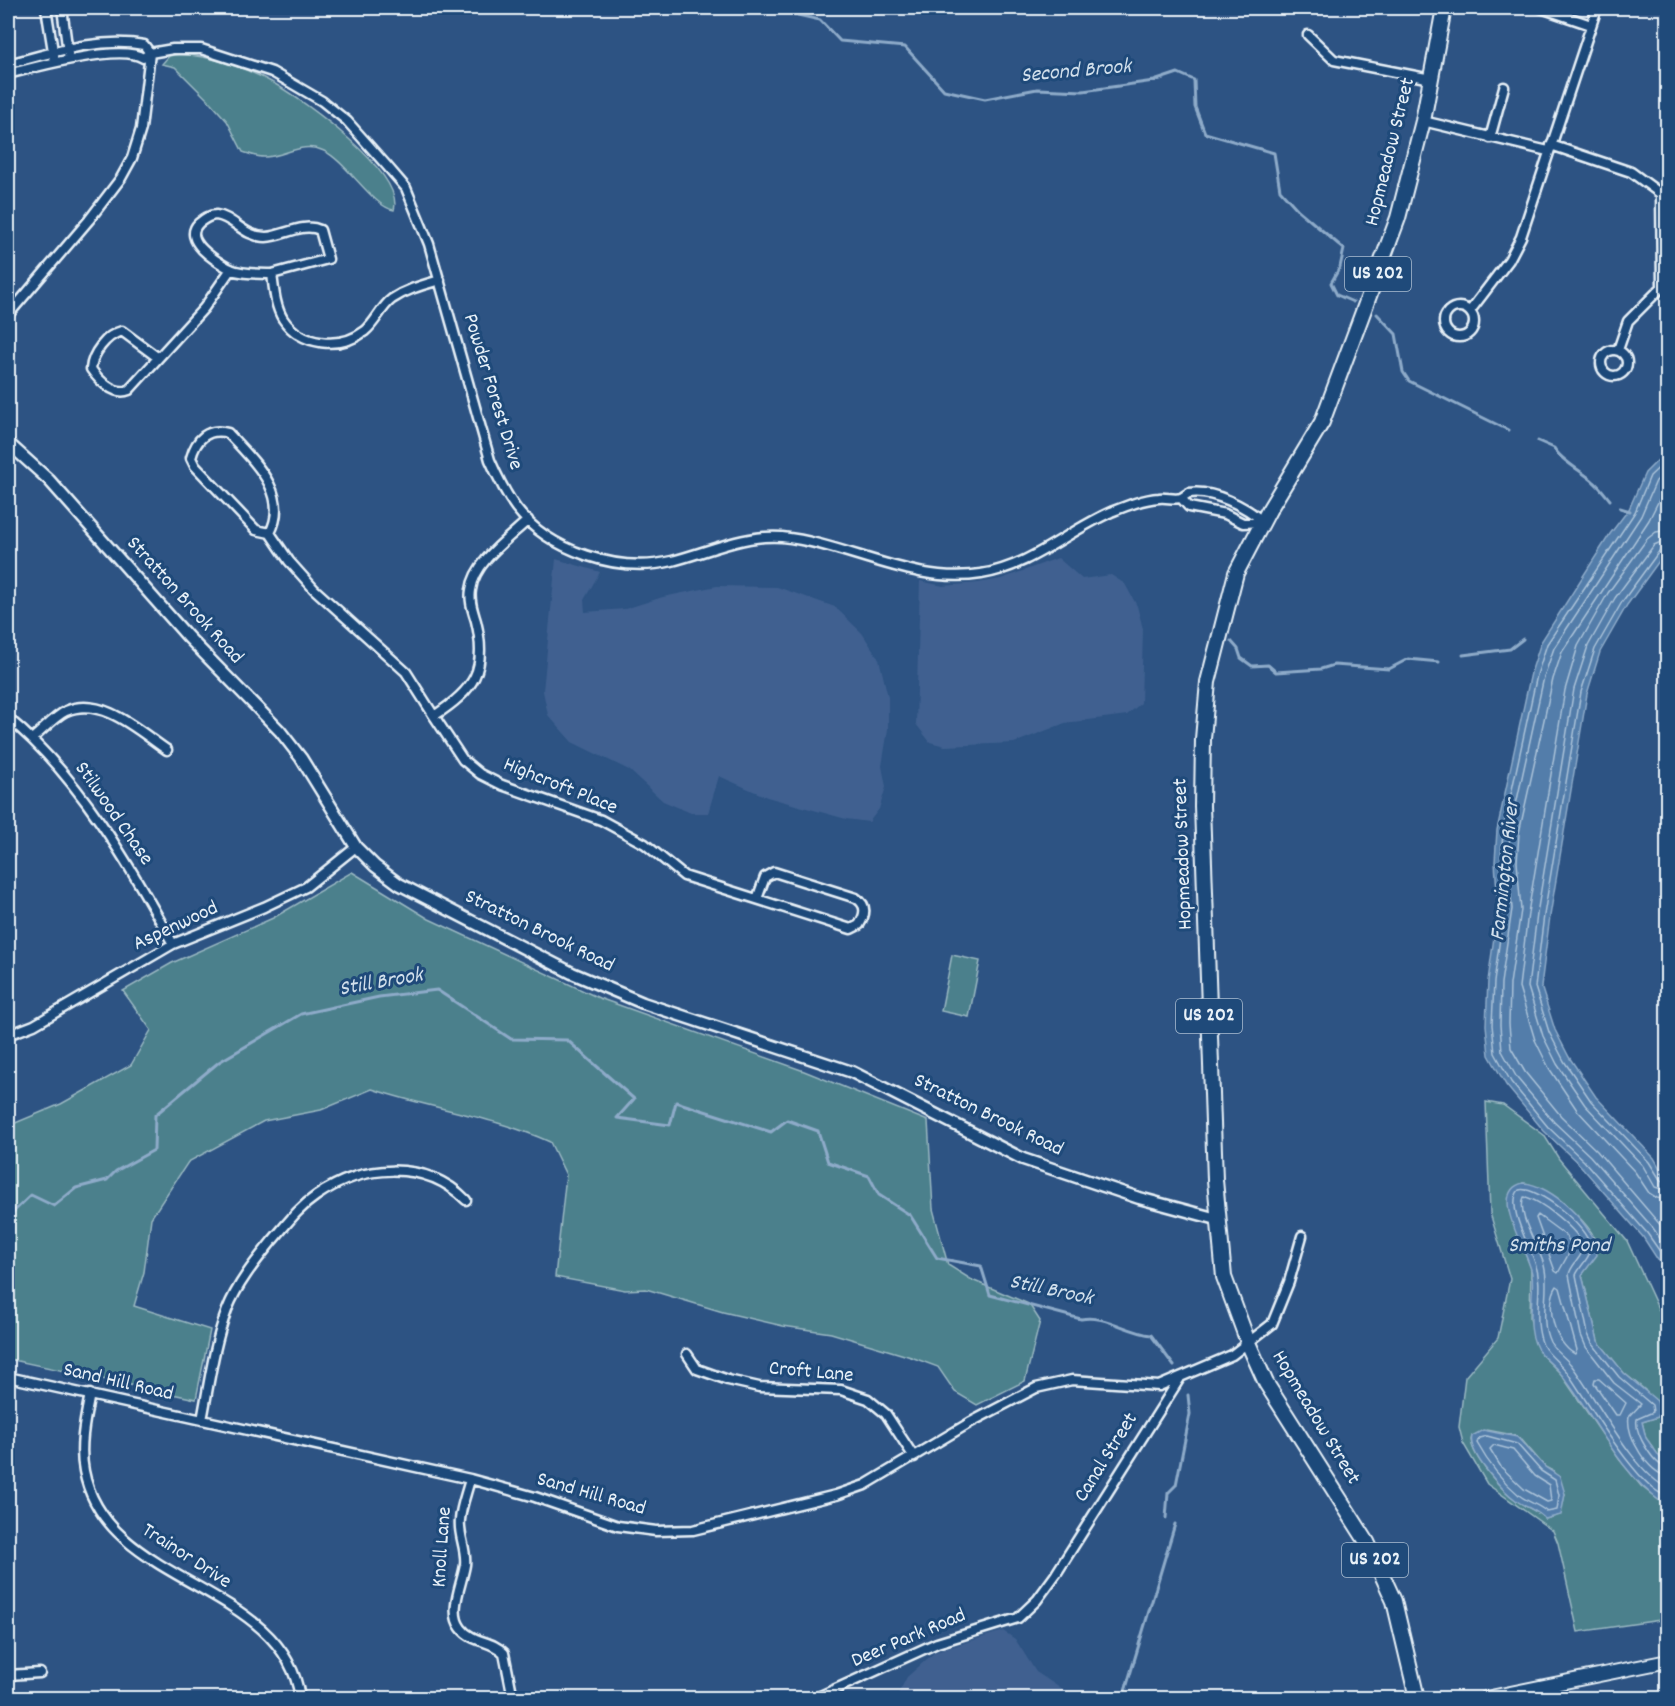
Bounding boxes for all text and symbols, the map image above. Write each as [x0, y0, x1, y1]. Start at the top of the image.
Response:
water label: Second Brook [1019, 52, 1134, 92]
street label: Hopmeadow Street [1358, 74, 1424, 229]
road number: US 202 [1345, 257, 1411, 291]
street label: Powder Forest Drive [454, 310, 530, 474]
street label: Stratton Brook Road [118, 530, 250, 672]
street label: Highcroft Place [498, 750, 622, 824]
street label: Stilwood Chase [66, 756, 160, 872]
street label: Hopmeadow Street [1166, 777, 1202, 930]
water label: Farmington River [1483, 795, 1529, 942]
street label: Stratton Brook Road [459, 883, 619, 981]
street label: Aspenwood [128, 894, 224, 960]
water label: Still Brook [337, 960, 427, 1006]
road number: US 202 [1176, 999, 1242, 1033]
street label: Stratton Brook Road [908, 1067, 1068, 1165]
water label: Smiths Pond [1508, 1231, 1612, 1262]
water label: Still Brook [1006, 1267, 1098, 1315]
street label: Hopmeadow Street [1263, 1345, 1367, 1491]
street label: Croft Lane [767, 1354, 855, 1392]
street label: Sand Hill Road [60, 1356, 176, 1410]
street label: Canal Street [1068, 1407, 1147, 1509]
street label: Sand Hill Road [533, 1465, 649, 1525]
street label: Knoll Lane [425, 1506, 461, 1588]
street label: Trainor Drive [135, 1517, 237, 1597]
road number: US 202 [1342, 1543, 1408, 1577]
street label: Deer Park Road [847, 1601, 971, 1677]

